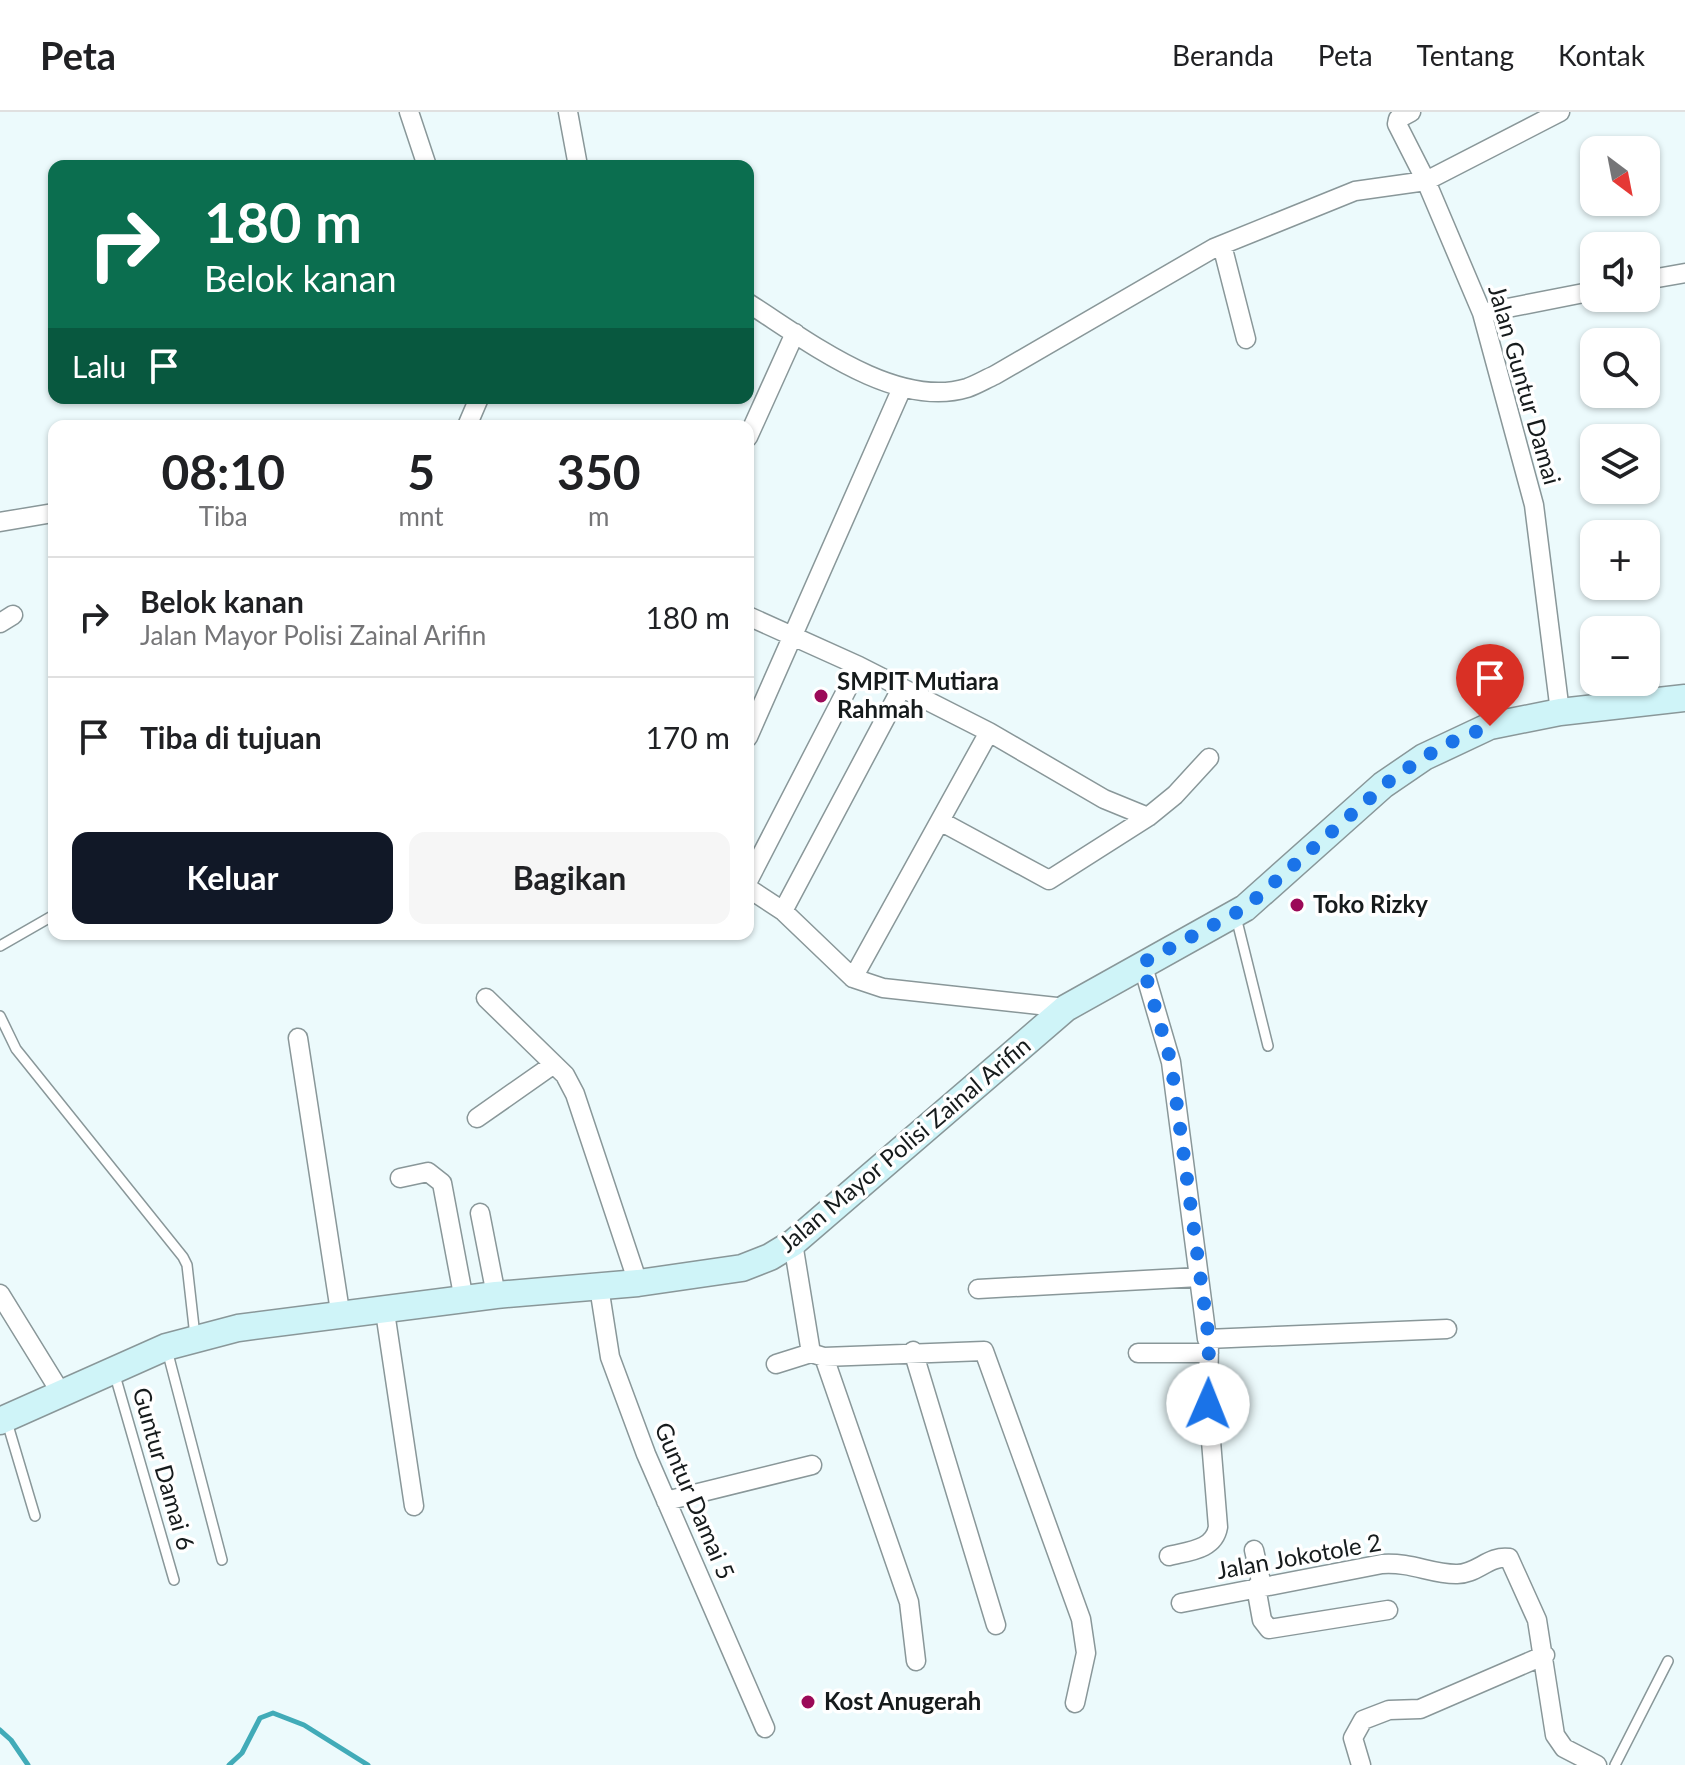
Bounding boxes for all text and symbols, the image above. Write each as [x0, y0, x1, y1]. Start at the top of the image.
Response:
text: Peta [40, 32, 116, 78]
text: Beranda [1172, 38, 1274, 72]
text: Peta [1318, 38, 1373, 72]
text: Tentang [1417, 38, 1514, 72]
text: Kontak [1558, 38, 1645, 72]
north arrow [1580, 136, 1660, 216]
map controls [1580, 136, 1660, 696]
text: 180 m [204, 188, 362, 255]
icon: right [72, 192, 176, 296]
button: sound [1580, 232, 1660, 312]
text: Belok kanan [204, 256, 397, 300]
street label: Jalan Guntur Damai [1483, 281, 1568, 488]
button: search [1580, 328, 1660, 408]
icon: arrive [142, 344, 186, 388]
text: Lalu [72, 348, 126, 384]
button: layers [1580, 424, 1660, 504]
text: 08:10 [161, 443, 285, 500]
text: 5 [407, 443, 435, 500]
text: 350 [557, 443, 641, 500]
text: Tiba [199, 500, 248, 532]
text: mnt [399, 500, 444, 532]
text: m [588, 500, 610, 532]
button: + [1580, 520, 1660, 600]
text: Belok kanan [140, 583, 304, 619]
icon: right [72, 595, 116, 639]
text: 180 m [645, 599, 730, 635]
button: − [1580, 616, 1660, 696]
text: Jalan Mayor Polisi Zainal Arifin [140, 619, 486, 651]
pin [1456, 644, 1524, 726]
icon: arrive [1468, 656, 1512, 700]
place label: SMPIT Mutiara Rahmah [837, 666, 999, 723]
marker: SMPIT Mutiara Rahmah [812, 687, 830, 705]
icon: arrive [72, 715, 116, 759]
text: Tiba di tujuan [140, 719, 322, 755]
text: 170 m [645, 719, 730, 755]
button: Keluar [72, 832, 393, 924]
button: Bagikan [409, 832, 730, 924]
place label: Toko Rizky [1313, 889, 1428, 918]
marker: Toko Rizky [1288, 896, 1306, 914]
street label: Jalan Mayor Polisi Zainal Arifin [772, 1030, 1036, 1258]
position arrow [1166, 1362, 1250, 1446]
street label: Guntur Damai 6 [127, 1384, 201, 1553]
street label: Guntur Damai 5 [649, 1418, 741, 1583]
street label: Jalan Jokotole 2 [1214, 1527, 1383, 1584]
place label: Kost Anugerah [824, 1686, 981, 1715]
marker: Kost Anugerah [799, 1693, 817, 1711]

